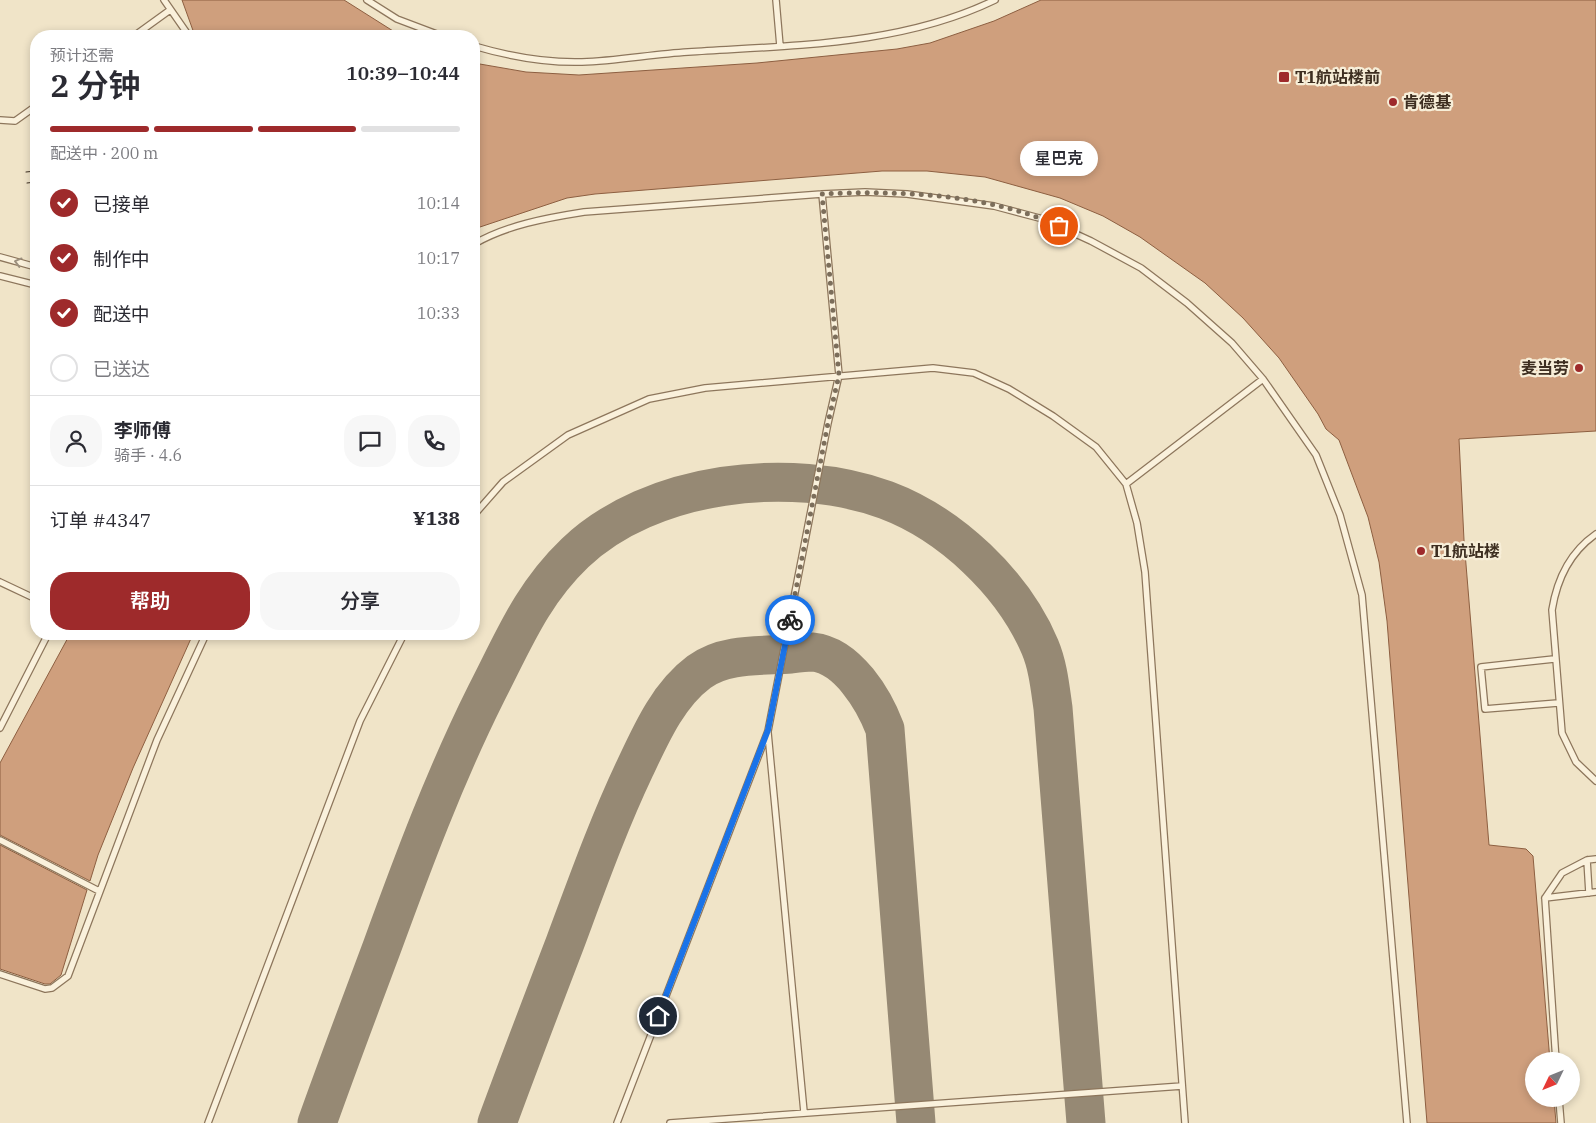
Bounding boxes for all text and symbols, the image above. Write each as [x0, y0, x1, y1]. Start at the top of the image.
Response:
text: 预计还需 [50, 45, 114, 65]
text: 10:39–10:44 [346, 61, 460, 85]
text: 2 分钟 [50, 64, 141, 106]
place label: T1航站楼前 [1295, 67, 1380, 87]
marker: T1航站楼前 [1277, 70, 1291, 84]
place label: 肯德基 [1403, 92, 1452, 112]
marker: 肯德基 [1387, 96, 1399, 108]
callout: 星巴克 [1020, 141, 1098, 176]
text: 配送中 · 200 m [50, 143, 158, 163]
text: 星巴克 [1035, 148, 1083, 168]
icon: check [50, 189, 78, 217]
text: 已接单 [93, 192, 150, 216]
text: 10:14 [417, 193, 460, 213]
pin [1038, 205, 1080, 247]
icon: bag [1045, 212, 1073, 240]
icon: check [50, 244, 78, 272]
text: 制作中 [93, 247, 150, 271]
text: 10:17 [417, 248, 460, 268]
one-way arrow [15, 258, 23, 268]
icon: check [50, 299, 78, 327]
text: 配送中 [93, 302, 150, 326]
text: 10:33 [417, 303, 460, 323]
text: 已送达 [93, 357, 150, 381]
place label: 麦当劳 [1521, 358, 1569, 378]
marker: 麦当劳 [1573, 362, 1585, 374]
button: person [50, 415, 102, 467]
button: chat [344, 415, 396, 467]
button: phone [408, 415, 460, 467]
text: 李师傅 [114, 418, 171, 442]
text: 骑手 · 4.6 [114, 445, 182, 465]
text: ¥138 [413, 506, 460, 530]
text: 订单 #4347 [50, 508, 151, 532]
place label: T1航站楼 [1431, 541, 1500, 561]
marker: T1航站楼 [1415, 545, 1427, 557]
button: 帮助 [50, 572, 250, 630]
button: 分享 [260, 572, 460, 630]
courier [765, 595, 815, 645]
icon: bike [776, 606, 804, 634]
pin [637, 995, 679, 1037]
icon: home [644, 1002, 672, 1030]
north arrow [1525, 1052, 1580, 1108]
map controls [1525, 1052, 1580, 1107]

